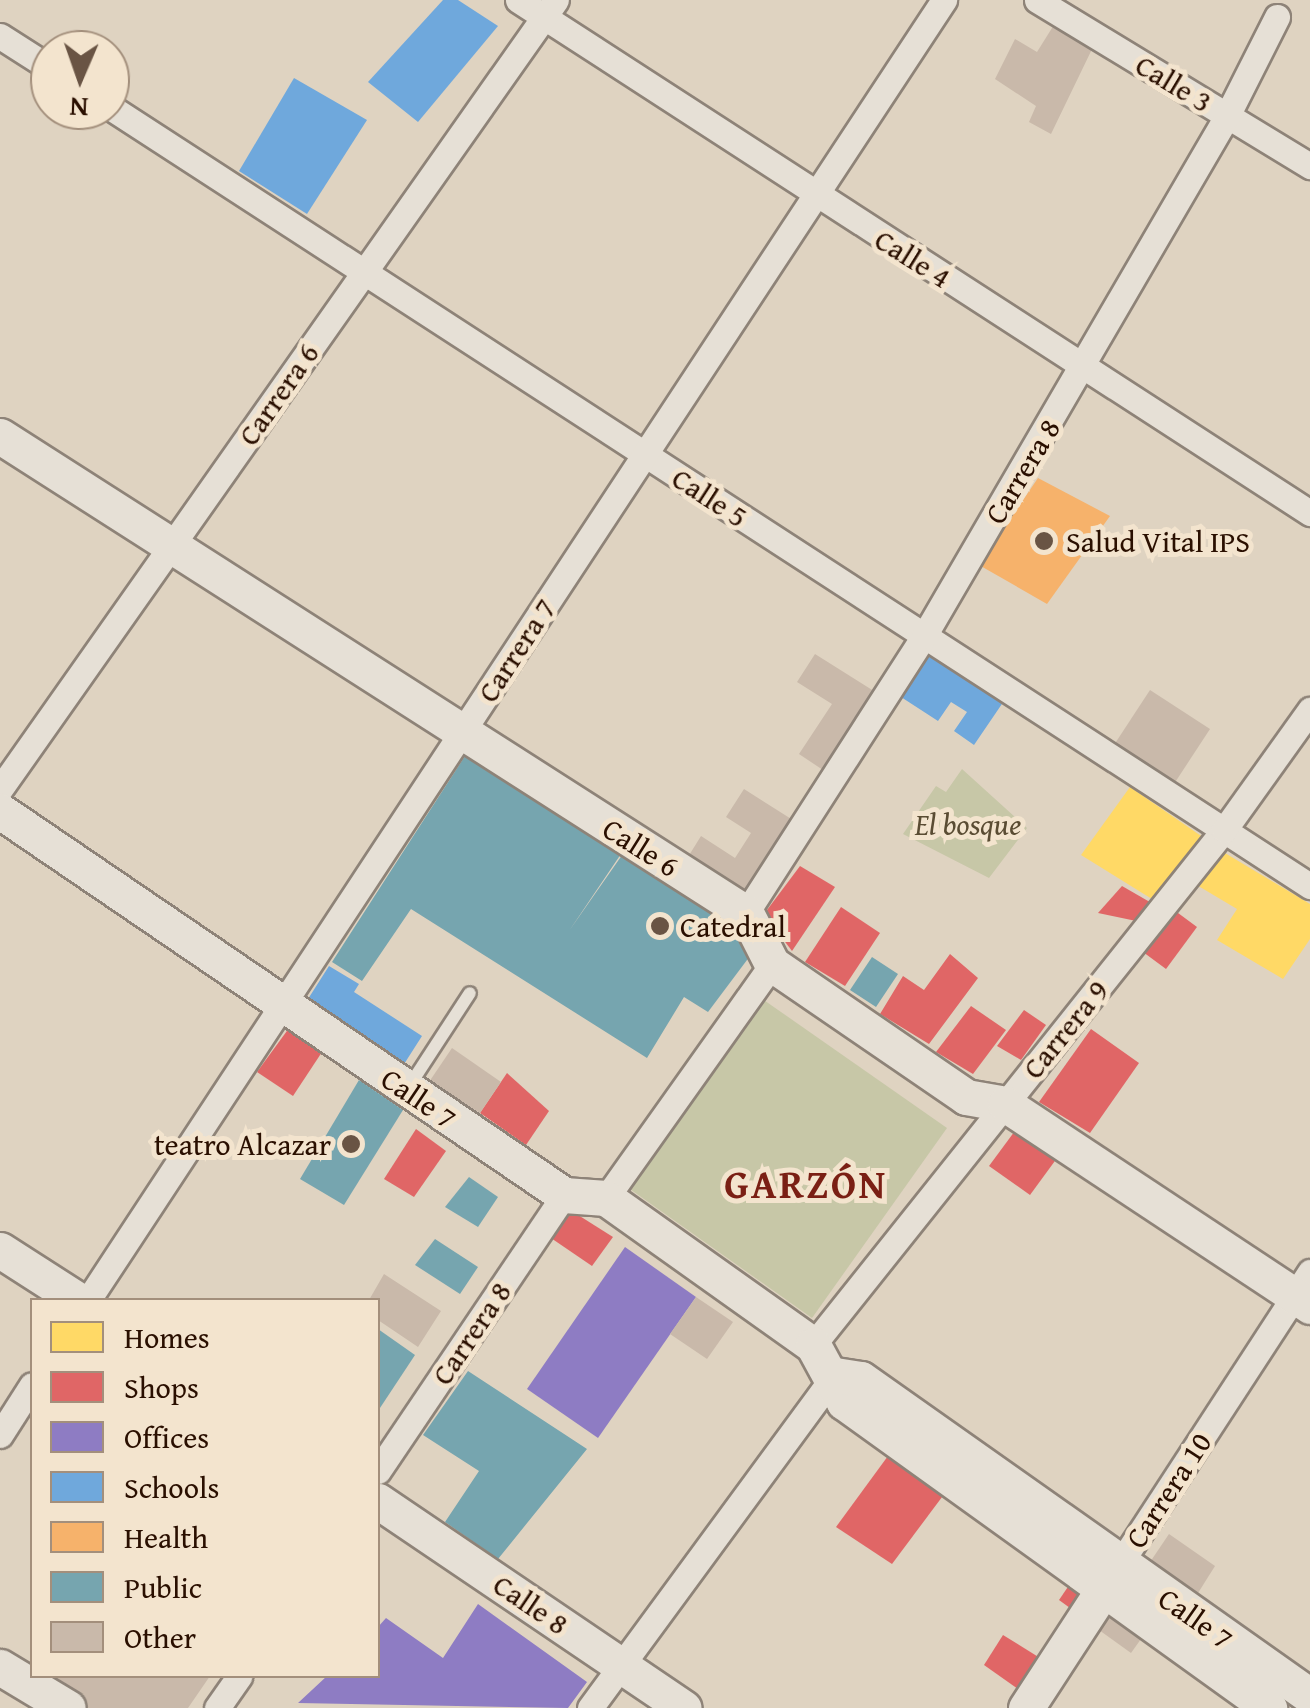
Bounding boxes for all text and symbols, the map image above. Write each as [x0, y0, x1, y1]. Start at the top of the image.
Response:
north arrow [30, 30, 130, 130]
street label: Calle 3 [1129, 46, 1219, 120]
text: N [69, 88, 89, 129]
street label: Calle 4 [868, 221, 958, 295]
street label: Carrera 6 [230, 336, 326, 452]
street label: Carrera 8 [977, 412, 1067, 530]
street label: Calle 5 [666, 459, 754, 535]
place label: Salud Vital IPS [1066, 523, 1250, 559]
marker: Salud Vital IPS [1031, 528, 1057, 554]
street label: Carrera 7 [469, 591, 563, 709]
park label: El bosque [915, 806, 1021, 842]
street label: Calle 6 [596, 810, 686, 884]
place label: Catedral [680, 908, 786, 944]
marker: Catedral [649, 915, 671, 937]
street label: Carrera 9 [1014, 973, 1116, 1085]
street label: Calle 7 [375, 1060, 463, 1136]
place label: teatro Alcazar [154, 1126, 331, 1162]
marker: teatro Alcazar [340, 1133, 362, 1155]
district label: GARZÓN [724, 1160, 888, 1208]
street label: Carrera 8 [424, 1275, 518, 1391]
legend [30, 1298, 380, 1678]
text: Homes [124, 1315, 210, 1359]
text: Shops [124, 1365, 199, 1409]
text: Offices [124, 1415, 209, 1459]
street label: Carrera 10 [1117, 1425, 1219, 1555]
text: Schools [124, 1465, 219, 1509]
text: Health [124, 1515, 208, 1559]
text: Public [124, 1565, 202, 1609]
street label: Calle 8 [487, 1566, 575, 1642]
street label: Calle 7 [1152, 1580, 1240, 1656]
text: Other [124, 1615, 196, 1659]

